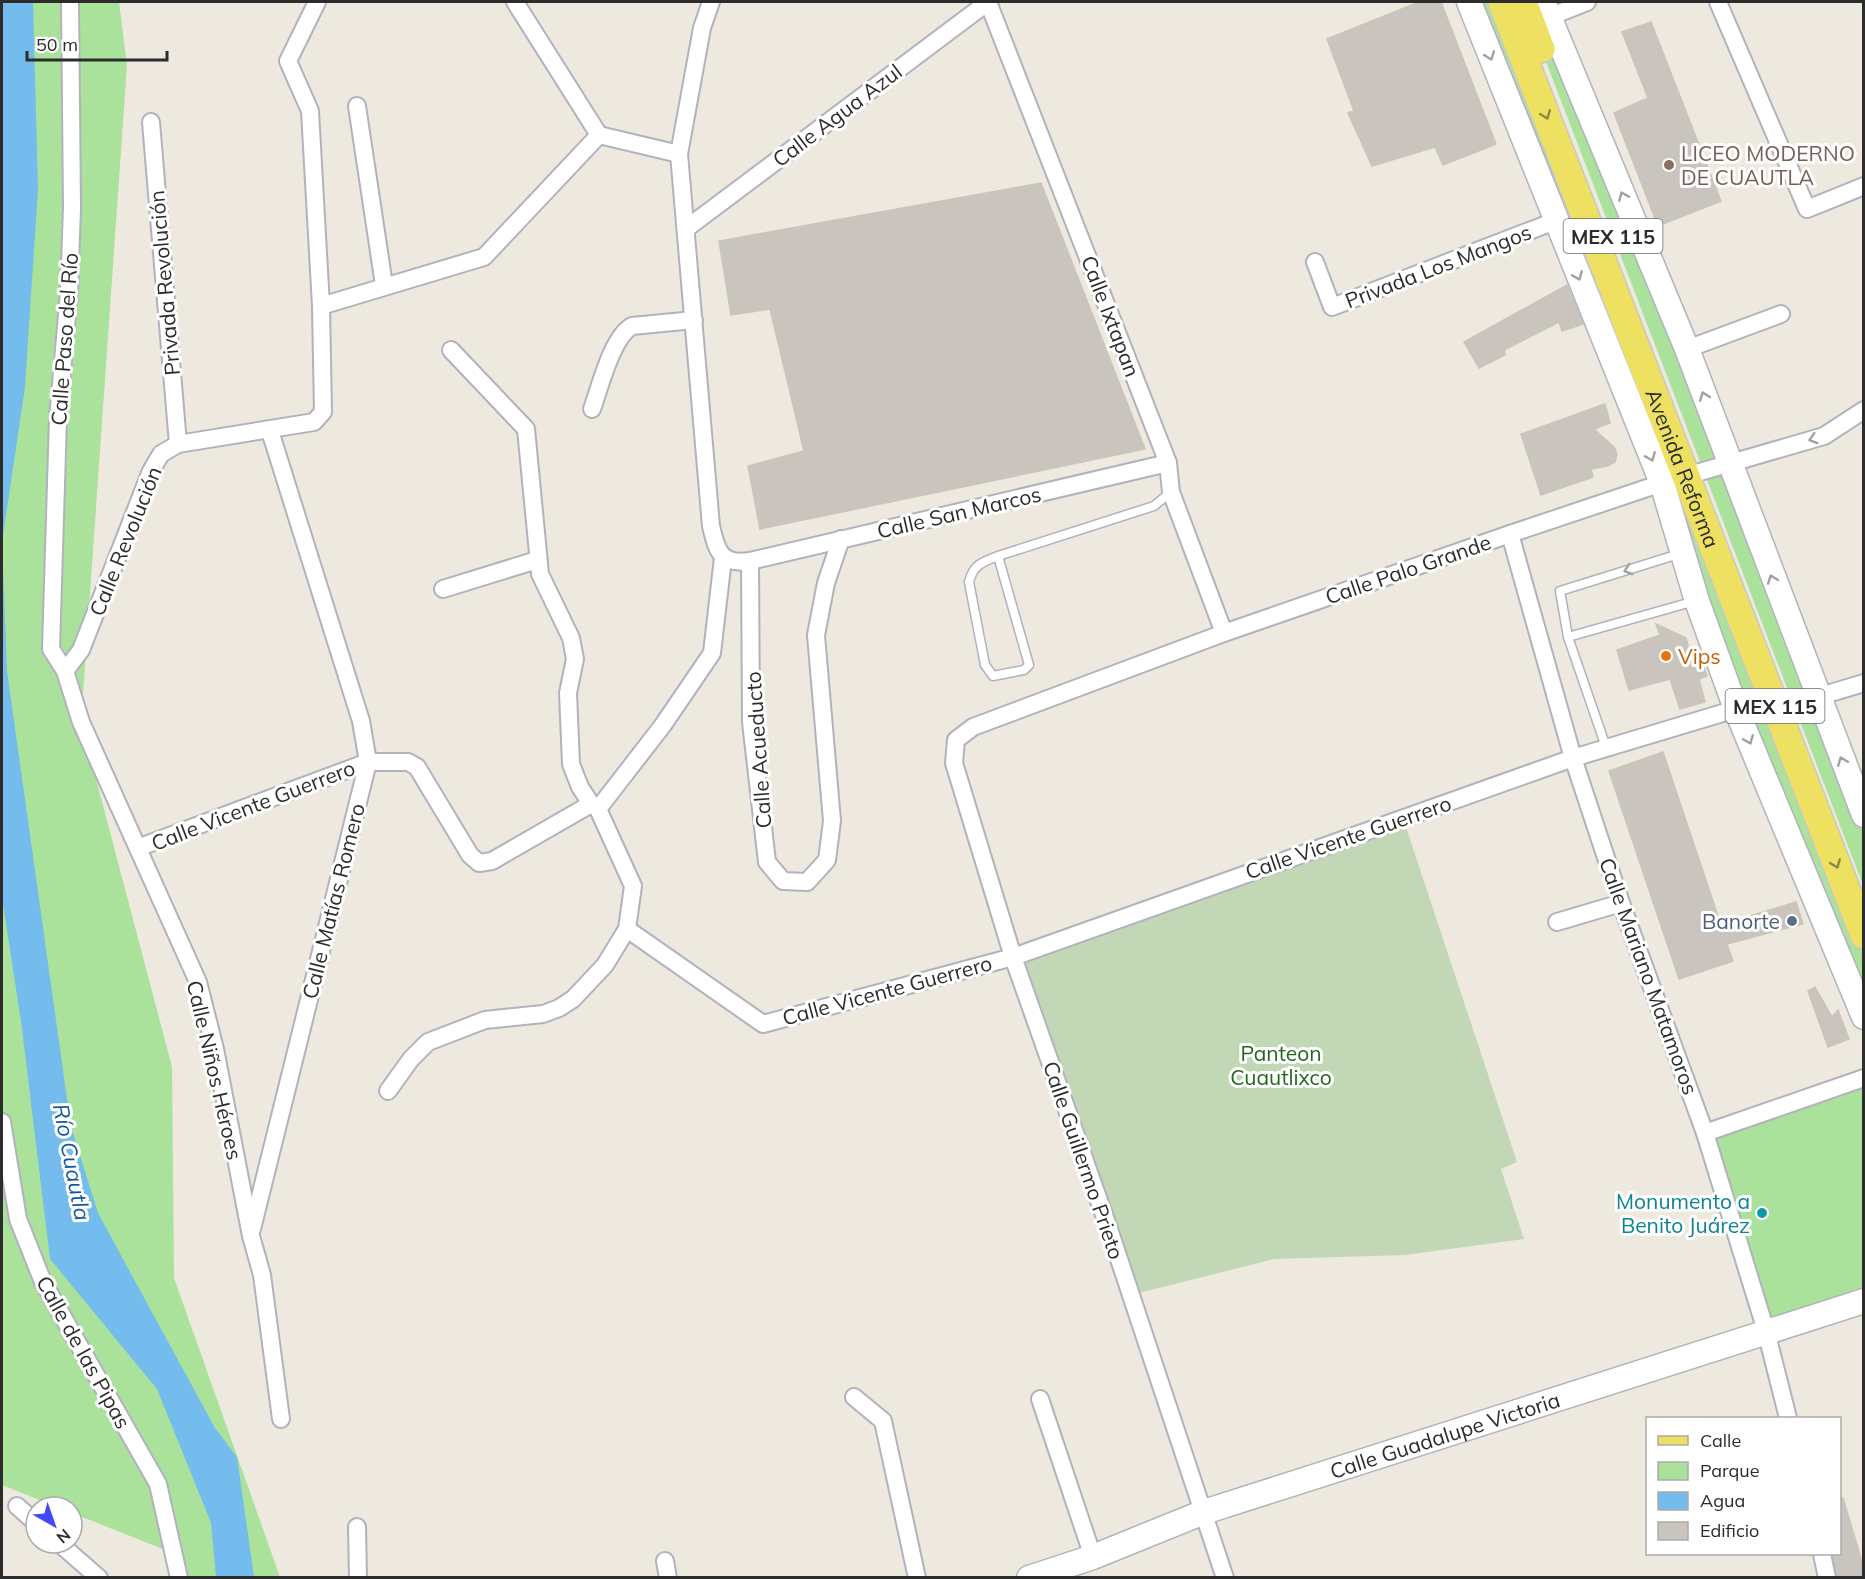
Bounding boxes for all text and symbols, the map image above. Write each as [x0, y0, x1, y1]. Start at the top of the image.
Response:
scale bar [27, 24, 166, 62]
text: 50 m [36, 33, 78, 56]
one-way arrow [1483, 50, 1496, 61]
street label: Calle Agua Azul [767, 58, 907, 172]
one-way arrow [1539, 109, 1552, 119]
place label: LICEO MODERNO DE CUAUTLA [1681, 140, 1855, 190]
marker: LICEO MODERNO DE CUAUTLA [1662, 158, 1676, 172]
street label: Privada Revolución [143, 189, 185, 377]
one-way arrow [1618, 191, 1630, 202]
street label: Privada Los Mangos [1341, 218, 1535, 314]
road number: MEX 115 [1564, 219, 1662, 253]
street label: Calle Paso del Río [45, 252, 83, 426]
street label: Calle Ixtapan [1076, 252, 1146, 380]
one-way arrow [1571, 270, 1583, 281]
street label: Avenida Reforma [1640, 385, 1725, 551]
one-way arrow [1699, 391, 1712, 402]
one-way arrow [1809, 432, 1819, 444]
one-way arrow [1644, 451, 1656, 462]
street label: Calle Revolución [83, 462, 167, 620]
street label: Calle San Marcos [874, 480, 1044, 544]
street label: Calle Palo Grande [1322, 528, 1494, 610]
one-way arrow [1623, 562, 1634, 575]
one-way arrow [1767, 574, 1780, 585]
place label: Vips [1678, 643, 1721, 669]
marker: Vips [1659, 649, 1673, 663]
street label: Calle Acueducto [740, 671, 776, 829]
road number: MEX 115 [1726, 689, 1824, 723]
one-way arrow [1742, 734, 1754, 745]
street label: Calle Vicente Guerrero [147, 754, 359, 856]
one-way arrow [1837, 756, 1849, 767]
street label: Calle Vicente Guerrero [1242, 790, 1454, 884]
street label: Calle Matías Romero [296, 801, 370, 1001]
street label: Calle Mariano Matamoros [1594, 854, 1704, 1098]
one-way arrow [1829, 859, 1842, 869]
place label: Banorte [1702, 908, 1780, 934]
marker: Banorte [1785, 914, 1799, 928]
street label: Calle Vicente Guerrero [779, 949, 995, 1031]
street label: Calle Niños Héroes [182, 978, 248, 1162]
park label: Panteon Cuautlixco [1230, 1040, 1332, 1090]
street label: Calle Guillermo Prieto [1038, 1058, 1130, 1262]
water label: Río Cuautla [47, 1101, 97, 1223]
place label: Monumento a Benito Juárez [1616, 1188, 1750, 1238]
marker: Monumento a Benito Juárez [1755, 1206, 1769, 1220]
street label: Calle de las Pipas [31, 1271, 137, 1433]
street label: Calle Guadalupe Victoria [1327, 1386, 1563, 1484]
legend [1646, 1417, 1841, 1555]
text: Calle [1700, 1429, 1741, 1452]
text: Parque [1700, 1459, 1759, 1482]
text: Agua [1700, 1489, 1745, 1512]
north arrow [24, 1495, 84, 1555]
text: Edificio [1700, 1519, 1759, 1542]
text: N [53, 1525, 75, 1548]

